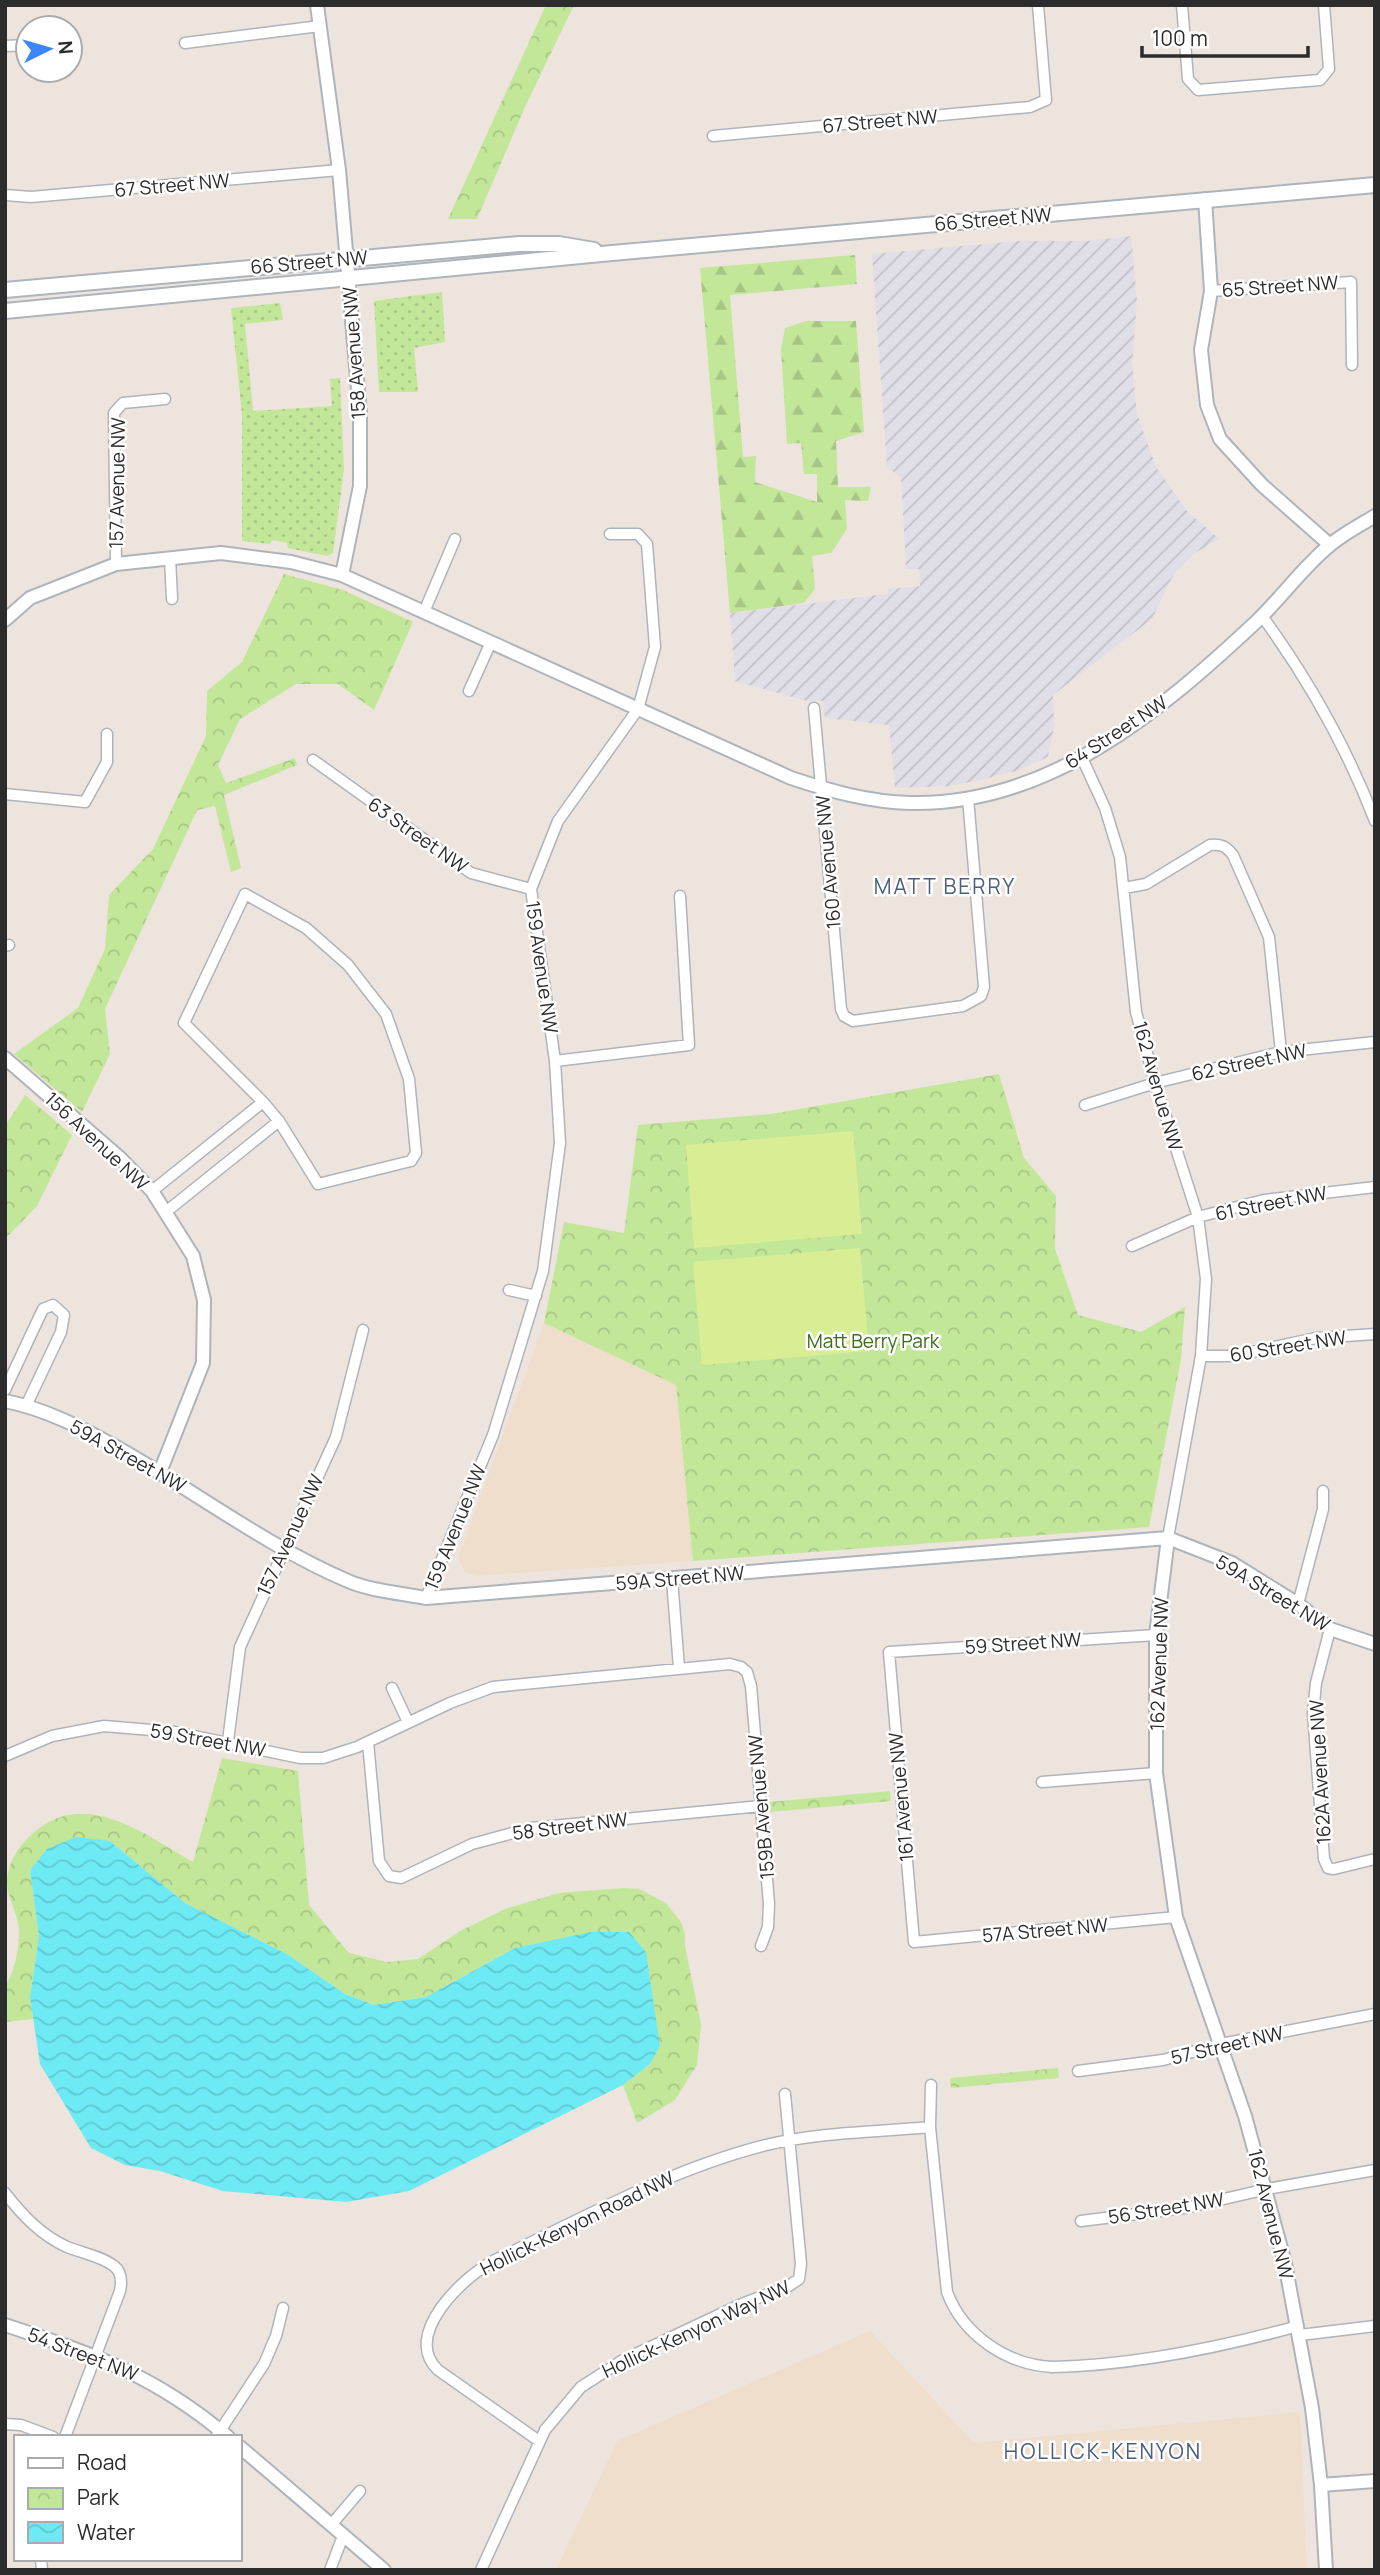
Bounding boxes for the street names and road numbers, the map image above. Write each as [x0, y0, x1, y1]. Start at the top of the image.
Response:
street label: 67 Street NW [821, 103, 939, 139]
street label: 67 Street NW [113, 167, 231, 203]
street label: 66 Street NW [933, 201, 1053, 237]
street label: 66 Street NW [249, 244, 369, 280]
street label: 65 Street NW [1221, 269, 1339, 303]
street label: 158 Avenue NW [336, 286, 372, 420]
street label: 157 Avenue NW [103, 417, 131, 549]
street label: 64 Street NW [1060, 689, 1172, 775]
street label: 63 Street NW [363, 791, 473, 879]
street label: 160 Avenue NW [809, 794, 847, 930]
street label: 159 Avenue NW [520, 899, 564, 1035]
street label: 162 Avenue NW [1127, 1018, 1189, 1154]
street label: 62 Street NW [1189, 1037, 1309, 1087]
street label: 156 Avenue NW [39, 1086, 155, 1196]
street label: 61 Street NW [1213, 1179, 1329, 1227]
street label: 60 Street NW [1228, 1324, 1348, 1368]
street label: 59A Street NW [65, 1413, 191, 1499]
street label: 159 Avenue NW [418, 1460, 492, 1594]
street label: 157 Avenue NW [250, 1470, 330, 1600]
street label: 59A Street NW [1211, 1549, 1335, 1637]
street label: 59A Street NW [615, 1559, 746, 1597]
street label: 162 Avenue NW [1144, 1597, 1174, 1731]
street label: 59 Street NW [964, 1626, 1082, 1660]
street label: 162A Avenue NW [1303, 1699, 1337, 1845]
street label: 59 Street NW [148, 1717, 268, 1763]
street label: 161 Avenue NW [882, 1731, 920, 1863]
street label: 159B Avenue NW [742, 1733, 780, 1880]
street label: 58 Street NW [511, 1806, 629, 1846]
street label: 57A Street NW [981, 1912, 1109, 1948]
street label: 57 Street NW [1168, 2019, 1286, 2071]
street label: 162 Avenue NW [1242, 2146, 1300, 2282]
street label: Hollick-Kenyon Road NW [476, 2165, 678, 2281]
street label: 56 Street NW [1106, 2186, 1226, 2230]
street label: Hollick-Kenyon Way NW [598, 2274, 794, 2384]
street label: 54 Street NW [24, 2321, 142, 2387]

